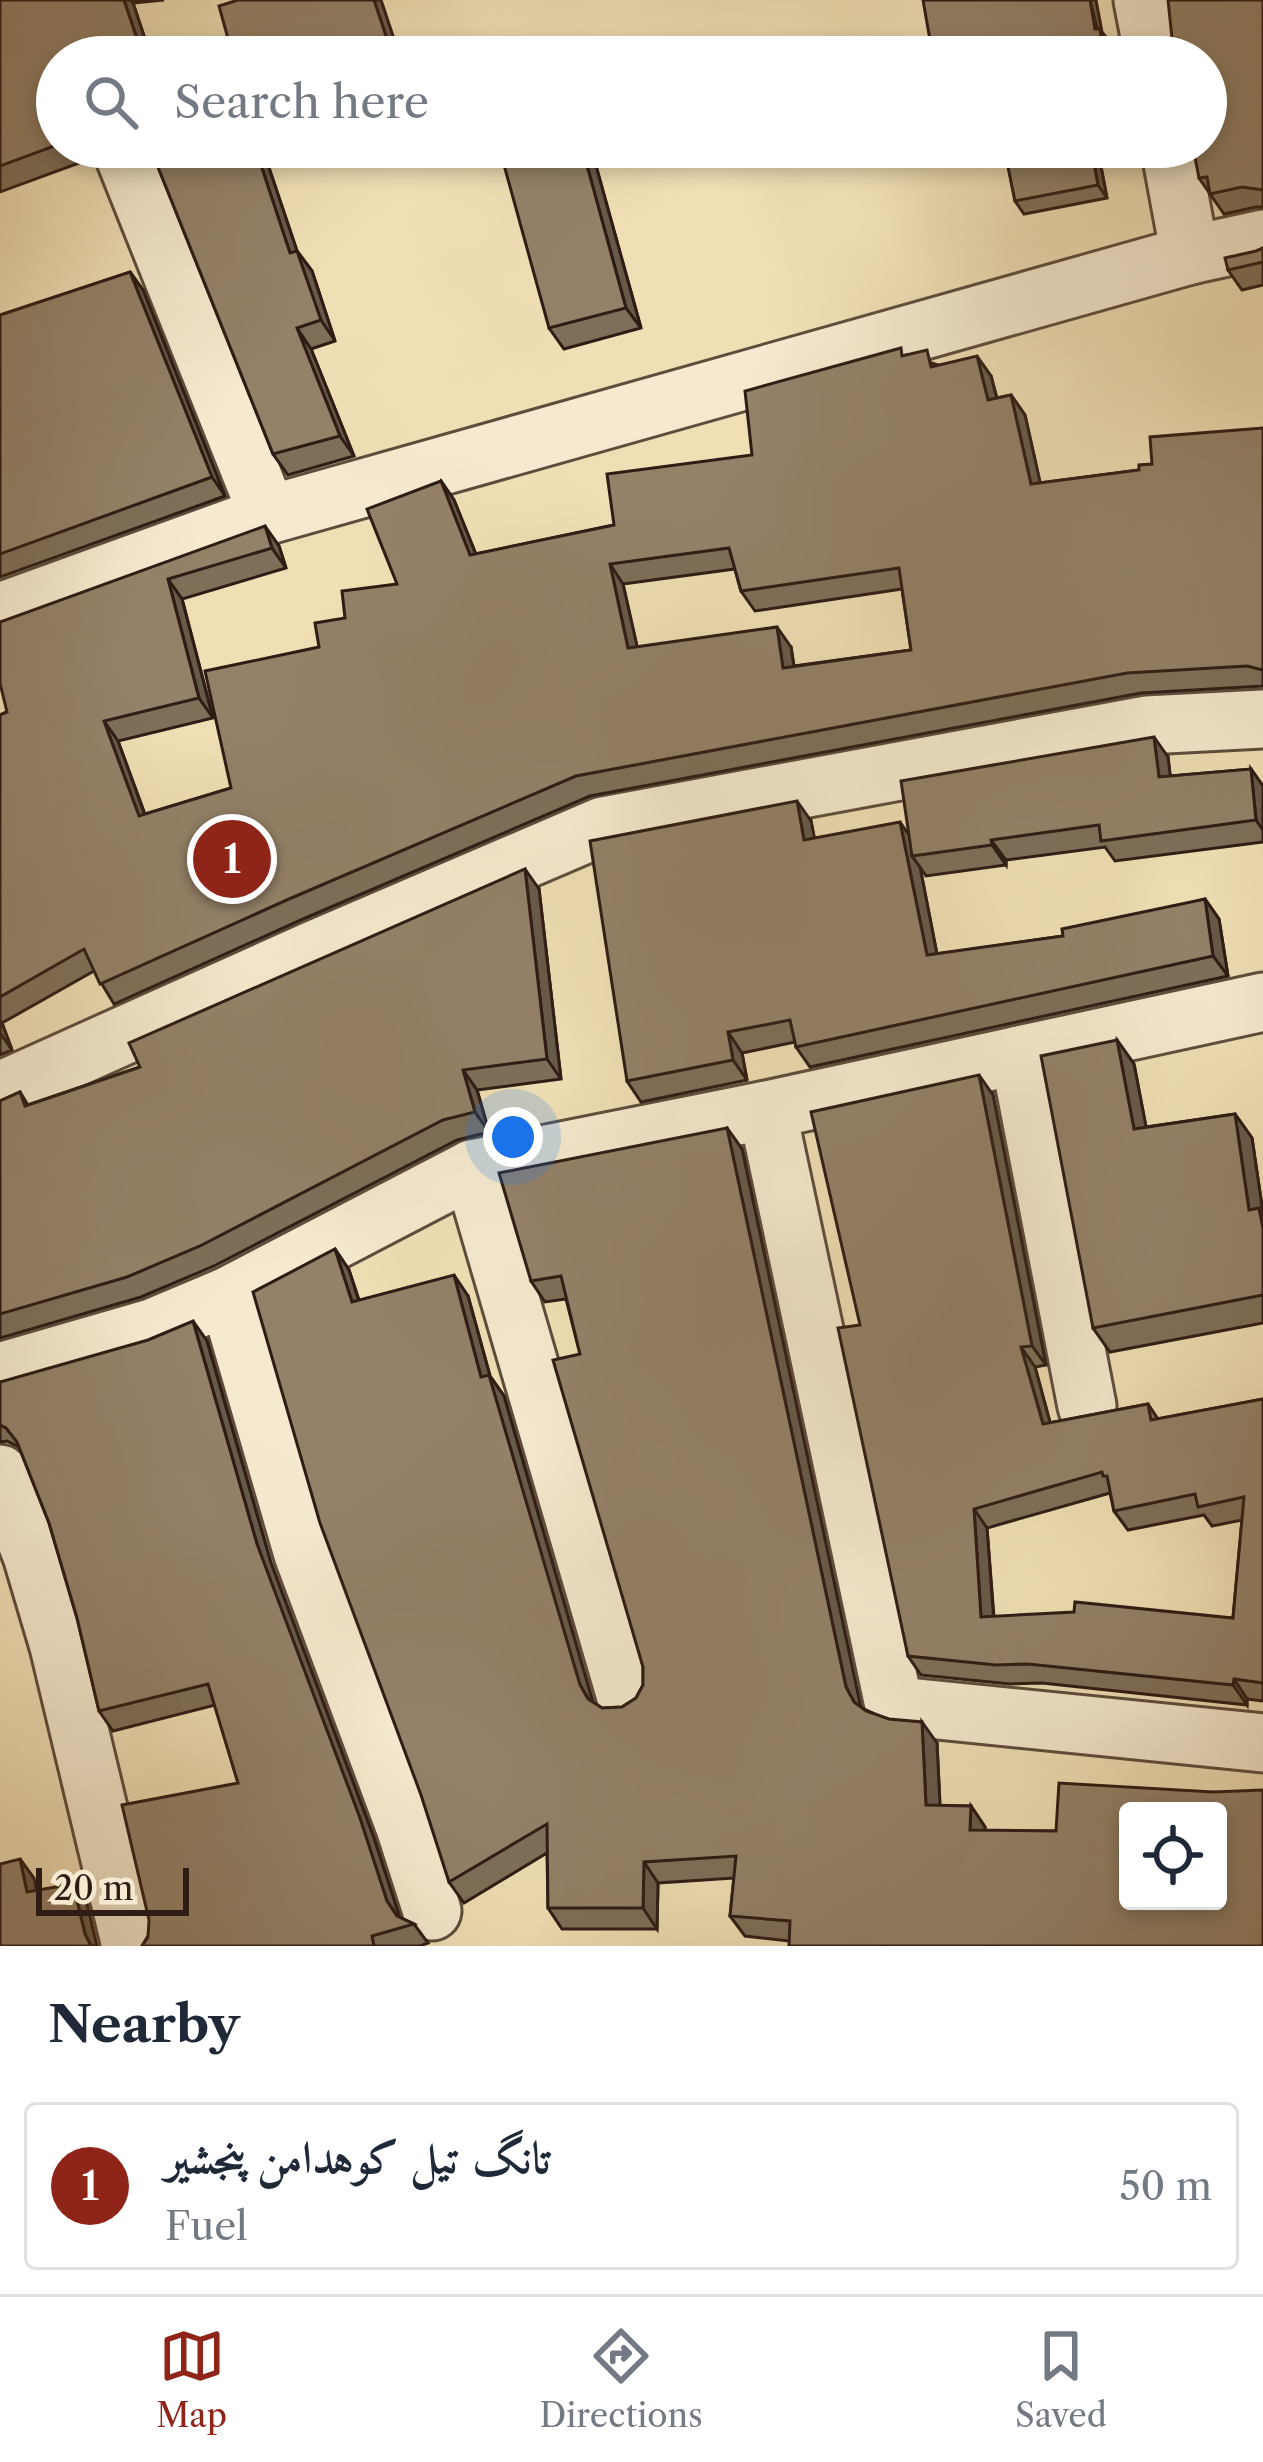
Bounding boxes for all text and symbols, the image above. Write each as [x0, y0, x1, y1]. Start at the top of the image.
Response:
search box [36, 36, 1227, 168]
icon: search [78, 69, 144, 135]
text: Search here [174, 74, 429, 130]
pin: 1 [193, 814, 271, 904]
your location [483, 1107, 543, 1167]
map controls [1119, 1802, 1227, 1910]
button: locate [1119, 1802, 1227, 1910]
scale bar [36, 1862, 189, 1915]
text: 20 m [54, 1868, 133, 1909]
text: Nearby [48, 1993, 240, 2055]
text: تانگ تیل کوهدامن پنجشیر [165, 2129, 551, 2185]
text: 1 [81, 2162, 99, 2210]
text: 50 m [1119, 2162, 1212, 2210]
text: Fuel [165, 2202, 248, 2250]
tab: Map [156, 2323, 227, 2436]
tab: Directions [540, 2323, 703, 2436]
tab: Saved [1015, 2323, 1107, 2436]

